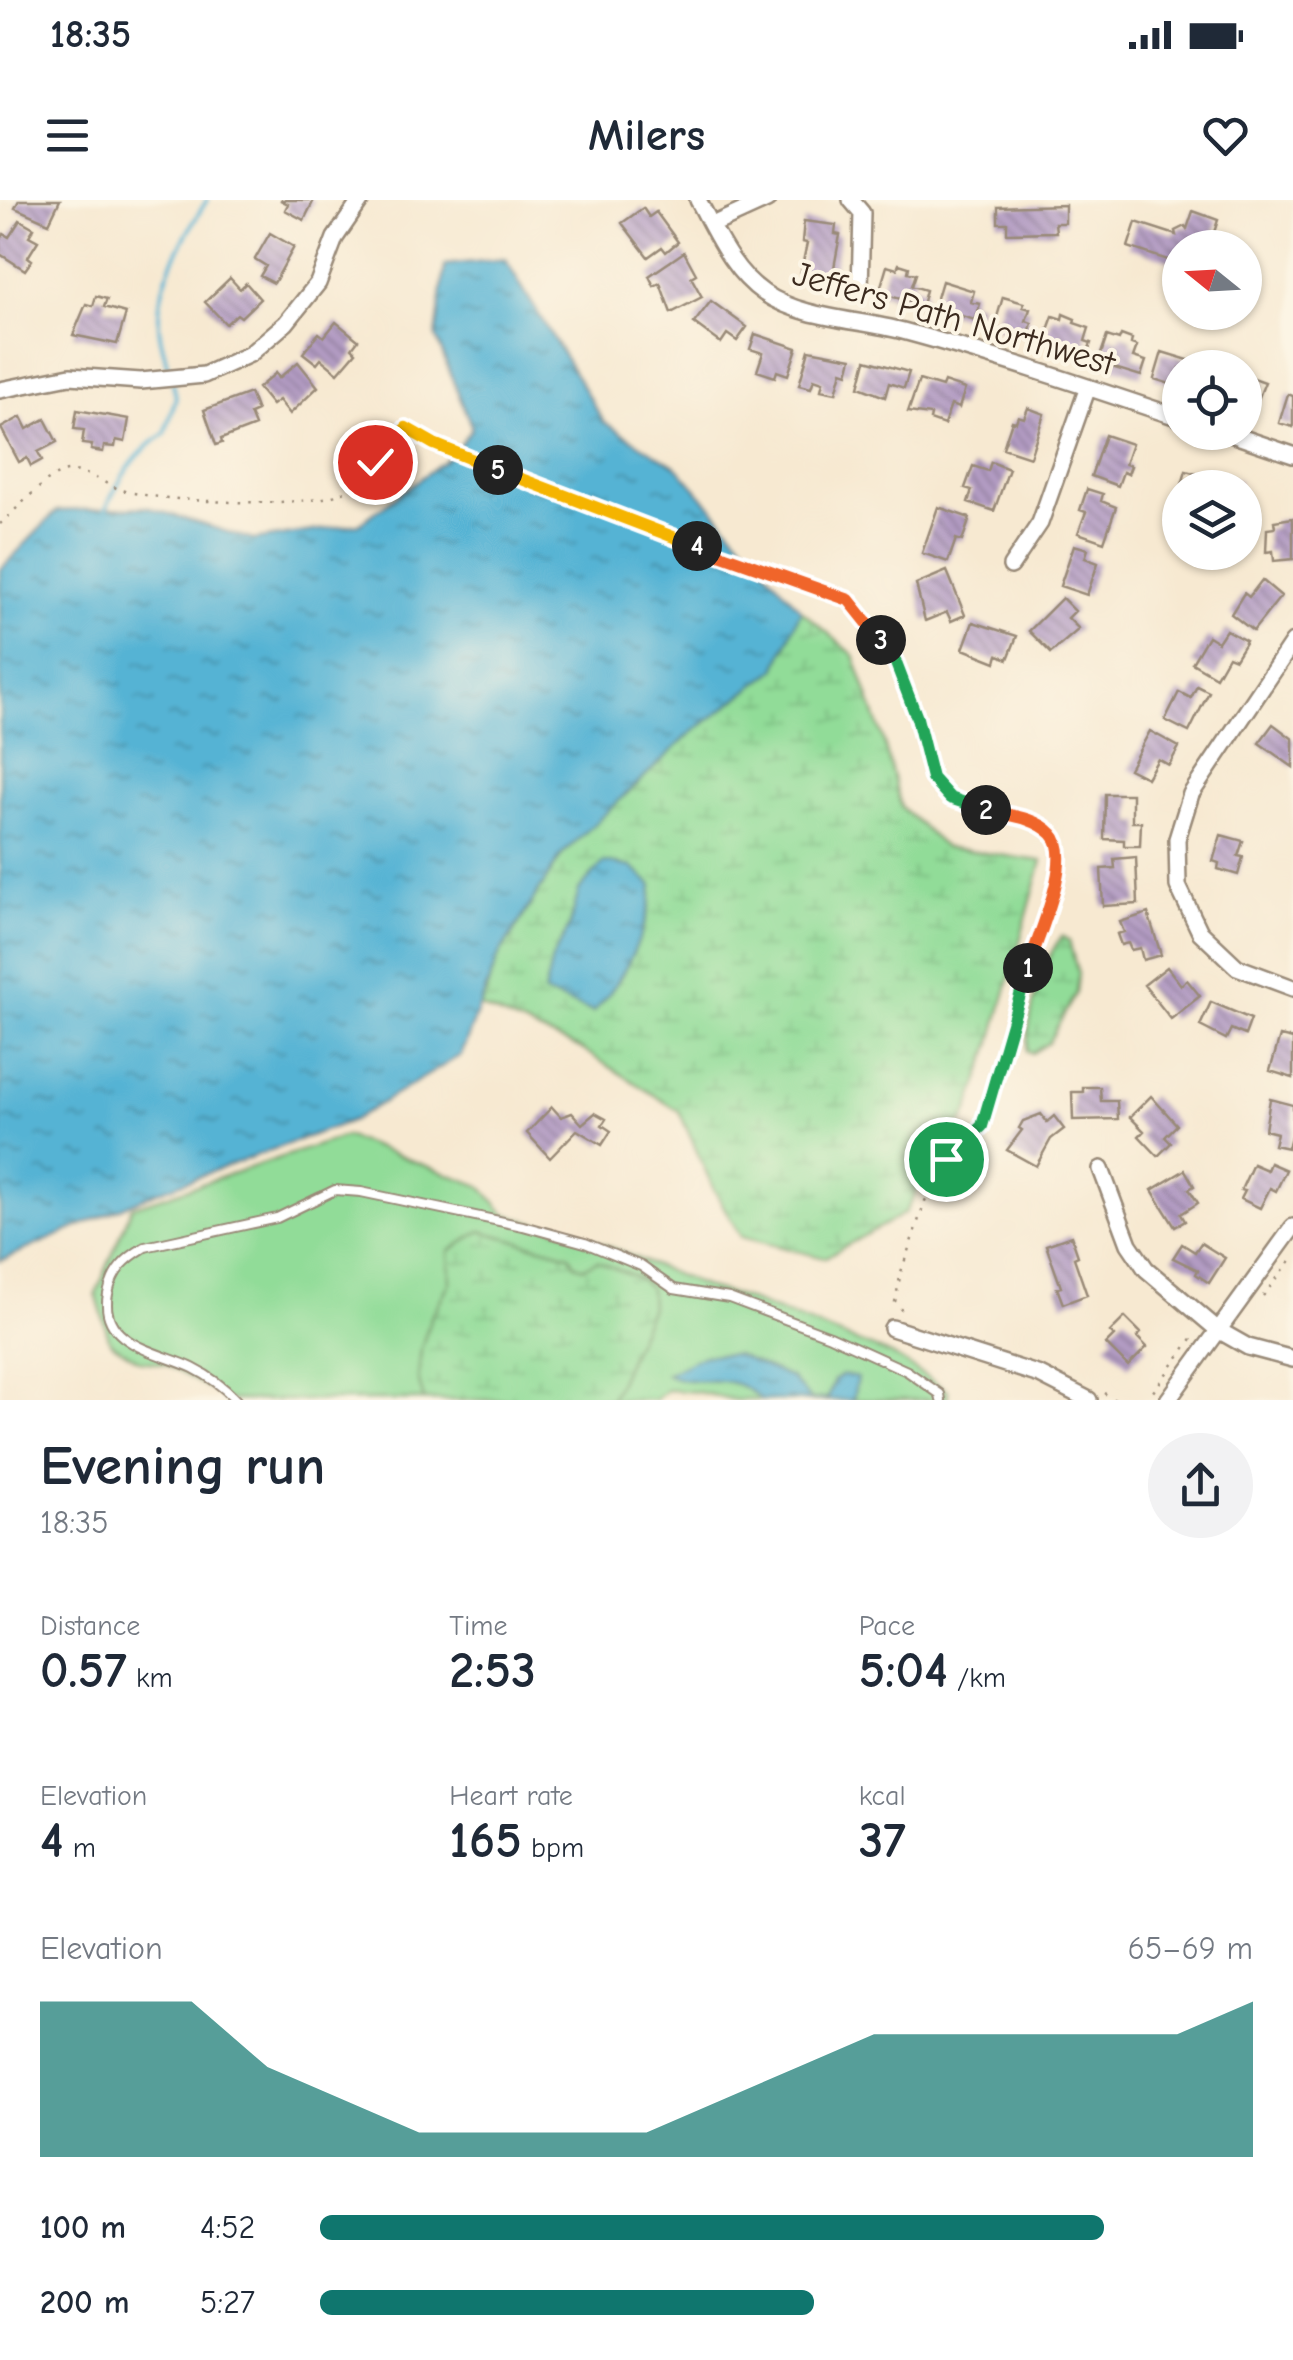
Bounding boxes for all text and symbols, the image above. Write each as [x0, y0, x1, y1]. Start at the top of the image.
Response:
text: 18:35 [50, 13, 131, 57]
icon: menu [40, 108, 95, 163]
icon: heart [1198, 108, 1253, 163]
text: Milers [588, 109, 705, 161]
north arrow [1162, 230, 1262, 330]
map controls [1162, 230, 1262, 570]
street label: Jeffers Path Northwest [788, 253, 1121, 384]
button: locate [1162, 350, 1262, 450]
pin [333, 420, 418, 505]
icon: check [348, 435, 403, 490]
pin: 5 [473, 445, 523, 495]
text: 5 [491, 454, 505, 486]
button: layers [1162, 470, 1262, 570]
pin: 4 [672, 521, 722, 571]
text: 4 [690, 530, 704, 562]
pin: 3 [856, 615, 906, 665]
text: 3 [874, 624, 888, 656]
pin: 2 [961, 785, 1011, 835]
text: 2 [979, 794, 993, 826]
pin: 1 [1003, 943, 1053, 993]
text: 1 [1022, 952, 1034, 984]
pin [904, 1117, 989, 1202]
icon: arrive [919, 1132, 974, 1187]
button: share [1148, 1433, 1253, 1538]
text: Evening run [40, 1434, 325, 1498]
text: 18:35 [40, 1504, 108, 1541]
text: Distance [40, 1610, 140, 1642]
text: Time [449, 1610, 507, 1642]
text: Pace [859, 1610, 915, 1642]
text: 0.57 [40, 1642, 127, 1700]
text: 2:53 [449, 1642, 536, 1700]
text: 5:04 [859, 1642, 948, 1700]
text: km [127, 1662, 173, 1694]
text: /km [948, 1662, 1006, 1694]
text: Elevation [40, 1780, 147, 1812]
text: Heart rate [449, 1780, 573, 1812]
text: kcal [859, 1780, 906, 1812]
text: 4 [40, 1812, 63, 1870]
text: 165 [449, 1812, 522, 1870]
text: 37 [859, 1812, 906, 1870]
text: m [63, 1832, 96, 1864]
text: bpm [522, 1832, 584, 1864]
text: Elevation [40, 1930, 163, 1967]
text: 65–69 m [1128, 1930, 1253, 1967]
text: 100 m [40, 2209, 126, 2246]
text: 4:52 [200, 2209, 255, 2246]
text: 200 m [40, 2284, 129, 2321]
text: 5:27 [200, 2284, 255, 2321]

